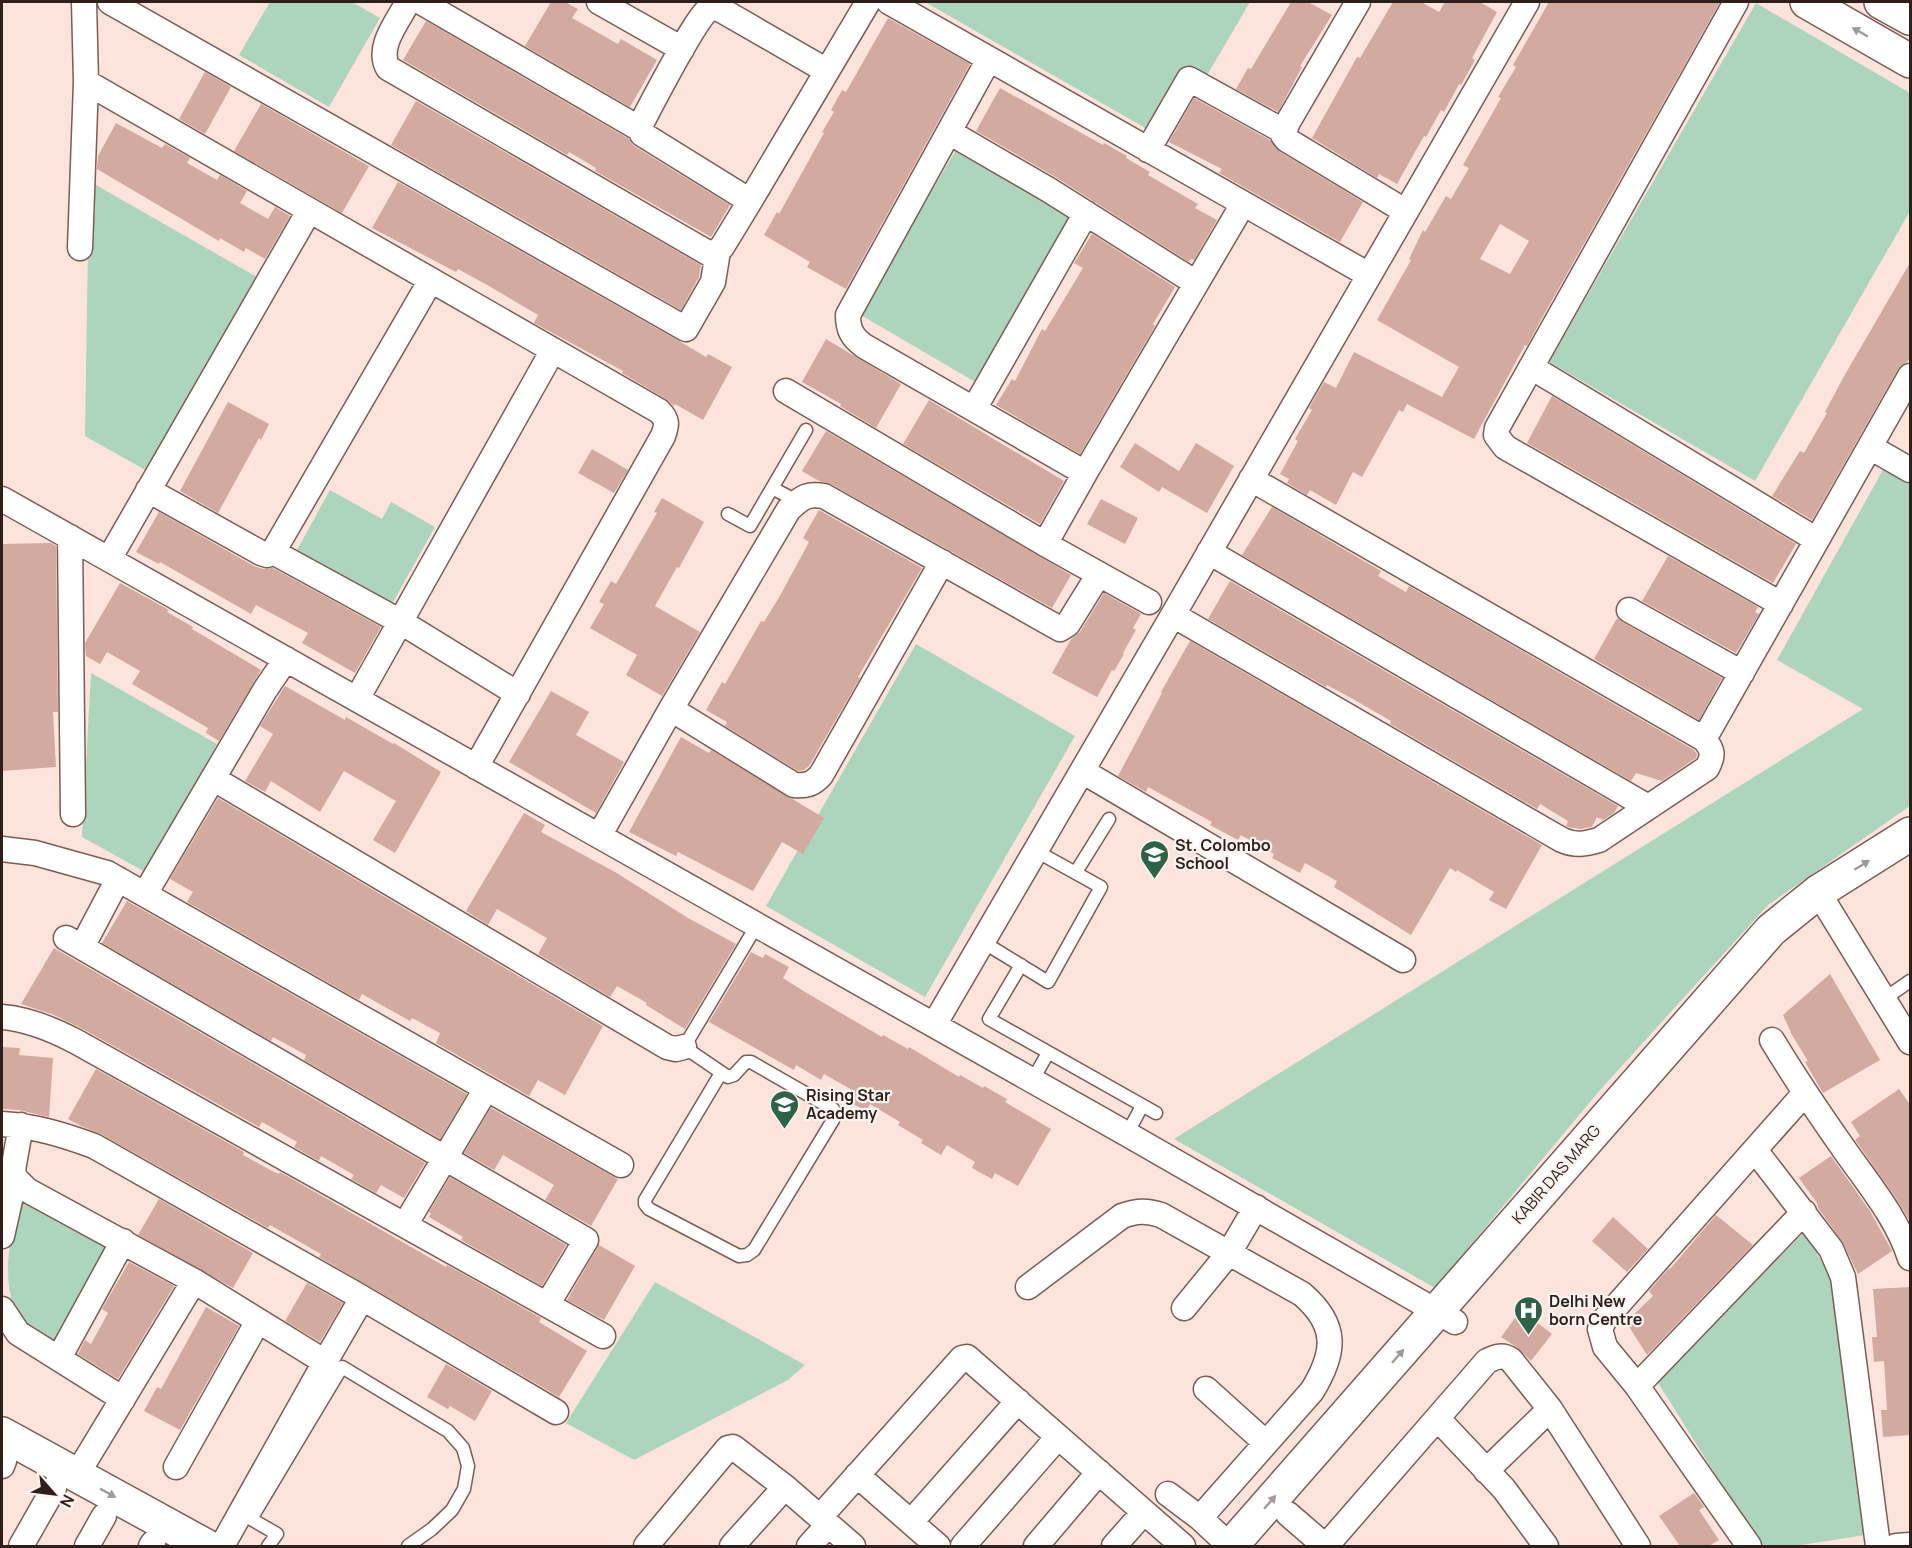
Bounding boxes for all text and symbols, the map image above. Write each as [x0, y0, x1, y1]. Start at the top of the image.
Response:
one-way arrow [1851, 27, 1868, 37]
place label: St. Colombo School [1175, 834, 1271, 874]
school or university icon: St. Colombo School [1138, 838, 1170, 880]
one-way arrow [1854, 859, 1870, 870]
place label: Rising Star Academy [806, 1084, 890, 1124]
school or university icon: Rising Star Academy [769, 1088, 801, 1130]
street label: KABIR DAS MARG [1507, 1120, 1605, 1228]
place label: Delhi New born Centre [1549, 1290, 1643, 1330]
hospital icon: Delhi New born Centre [1512, 1294, 1544, 1336]
one-way arrow [1391, 1349, 1404, 1364]
north arrow [24, 1464, 84, 1524]
one-way arrow [100, 1488, 117, 1498]
text: N [55, 1491, 80, 1511]
one-way arrow [1263, 1495, 1277, 1510]

